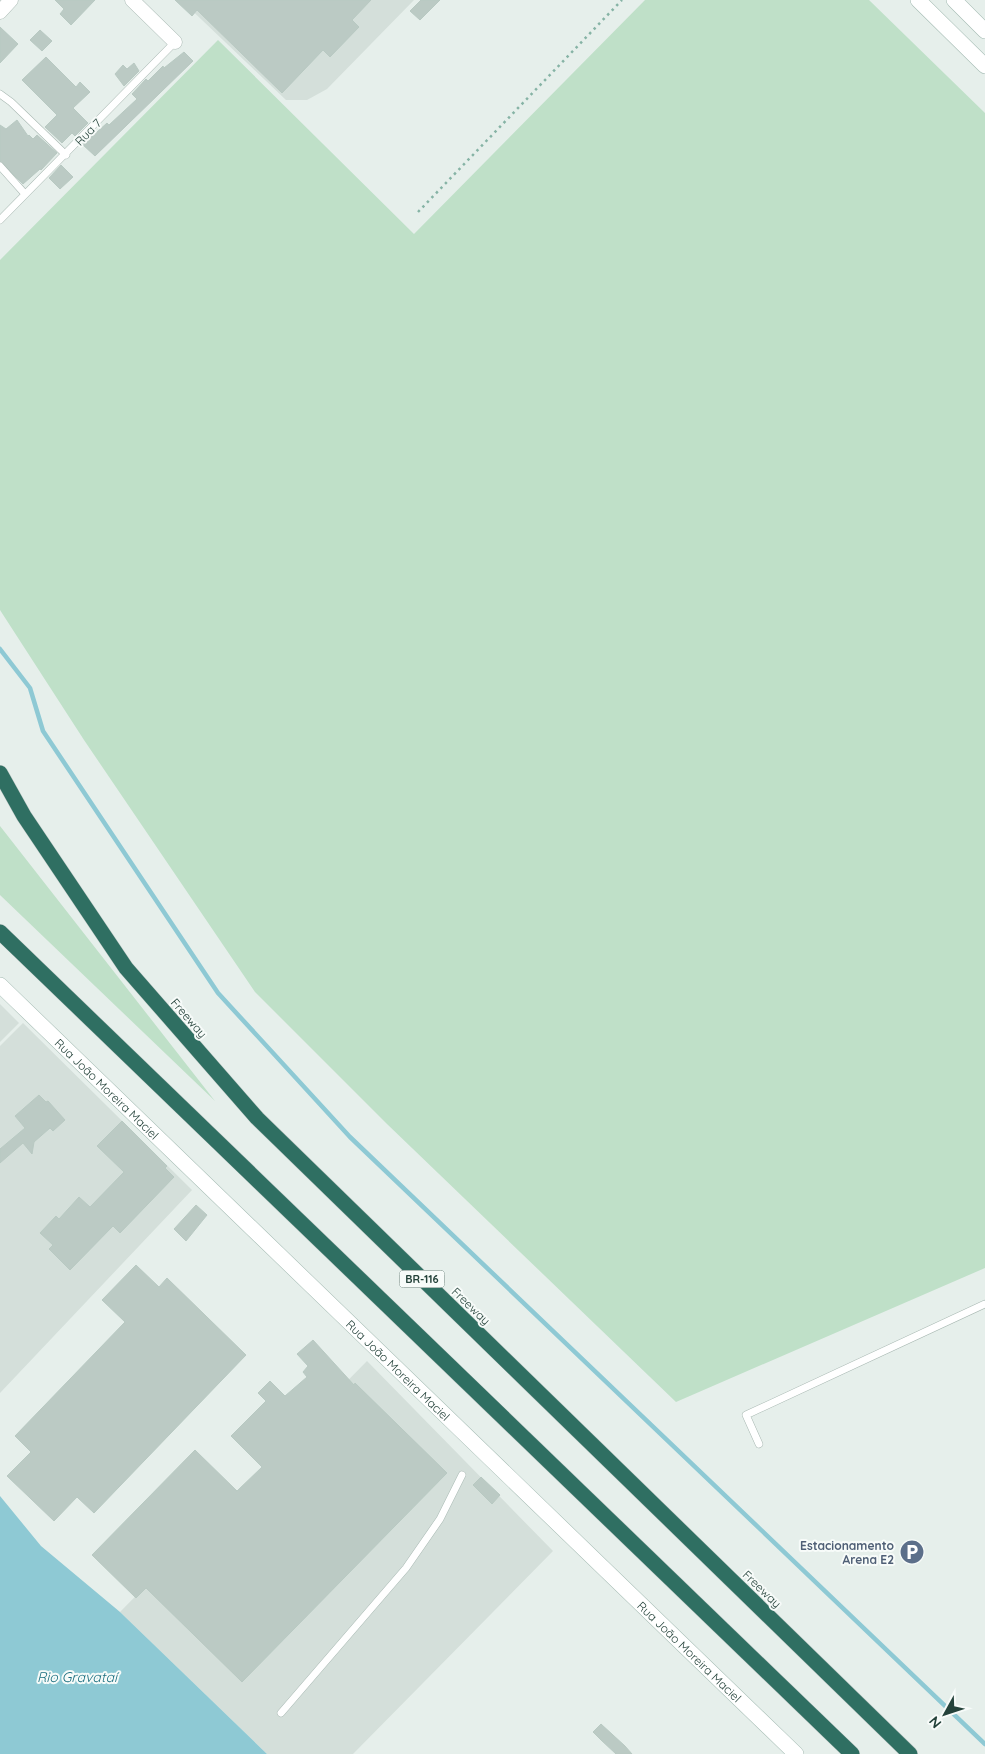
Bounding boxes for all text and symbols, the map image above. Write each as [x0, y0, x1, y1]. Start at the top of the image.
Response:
street label: Rua 7 [72, 115, 104, 149]
street label: Freeway [168, 995, 210, 1041]
street label: Rua João Moreira Maciel [52, 1035, 162, 1142]
road number: BR-116 [400, 1270, 444, 1288]
street label: Freeway [449, 1284, 493, 1328]
street label: Rua João Moreira Maciel [343, 1316, 454, 1424]
place label: Estacionamento Arena E2 [800, 1538, 895, 1567]
parking icon: Estacionamento Arena E2 [899, 1539, 925, 1565]
street label: Freeway [740, 1567, 784, 1611]
street label: Rua João Moreira Maciel [635, 1598, 745, 1705]
water label: Rio Gravataí [37, 1668, 120, 1686]
north arrow [920, 1689, 970, 1739]
text: N [925, 1713, 945, 1732]

